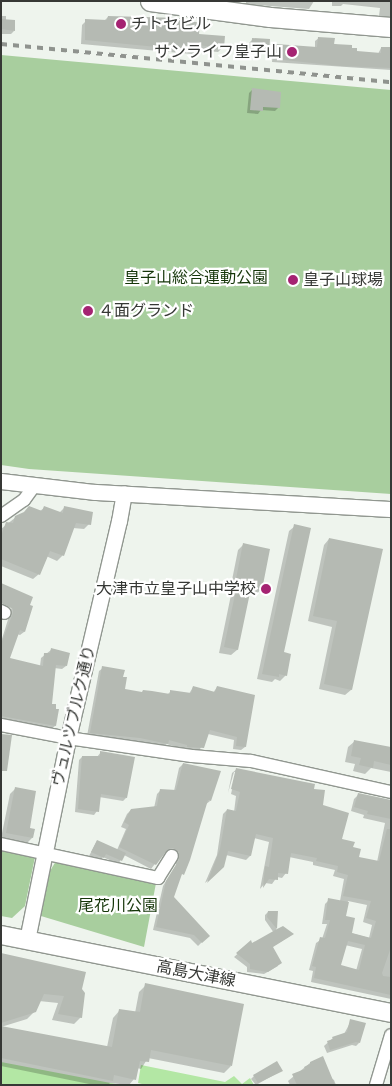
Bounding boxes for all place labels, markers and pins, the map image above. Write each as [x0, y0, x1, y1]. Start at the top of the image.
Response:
place label: チトセビル [131, 14, 211, 34]
marker: チトセビル [115, 18, 127, 30]
place label: サンライフ皇子山 [154, 42, 282, 62]
marker: サンライフ皇子山 [286, 46, 298, 58]
place label: 皇子山球場 [303, 270, 383, 290]
marker: 皇子山球場 [287, 274, 299, 286]
place label: ４面グランド [98, 301, 194, 321]
marker: ４面グランド [82, 305, 94, 317]
place label: 大津市立皇子山中学校 [96, 579, 256, 599]
marker: 大津市立皇子山中学校 [260, 583, 272, 595]

